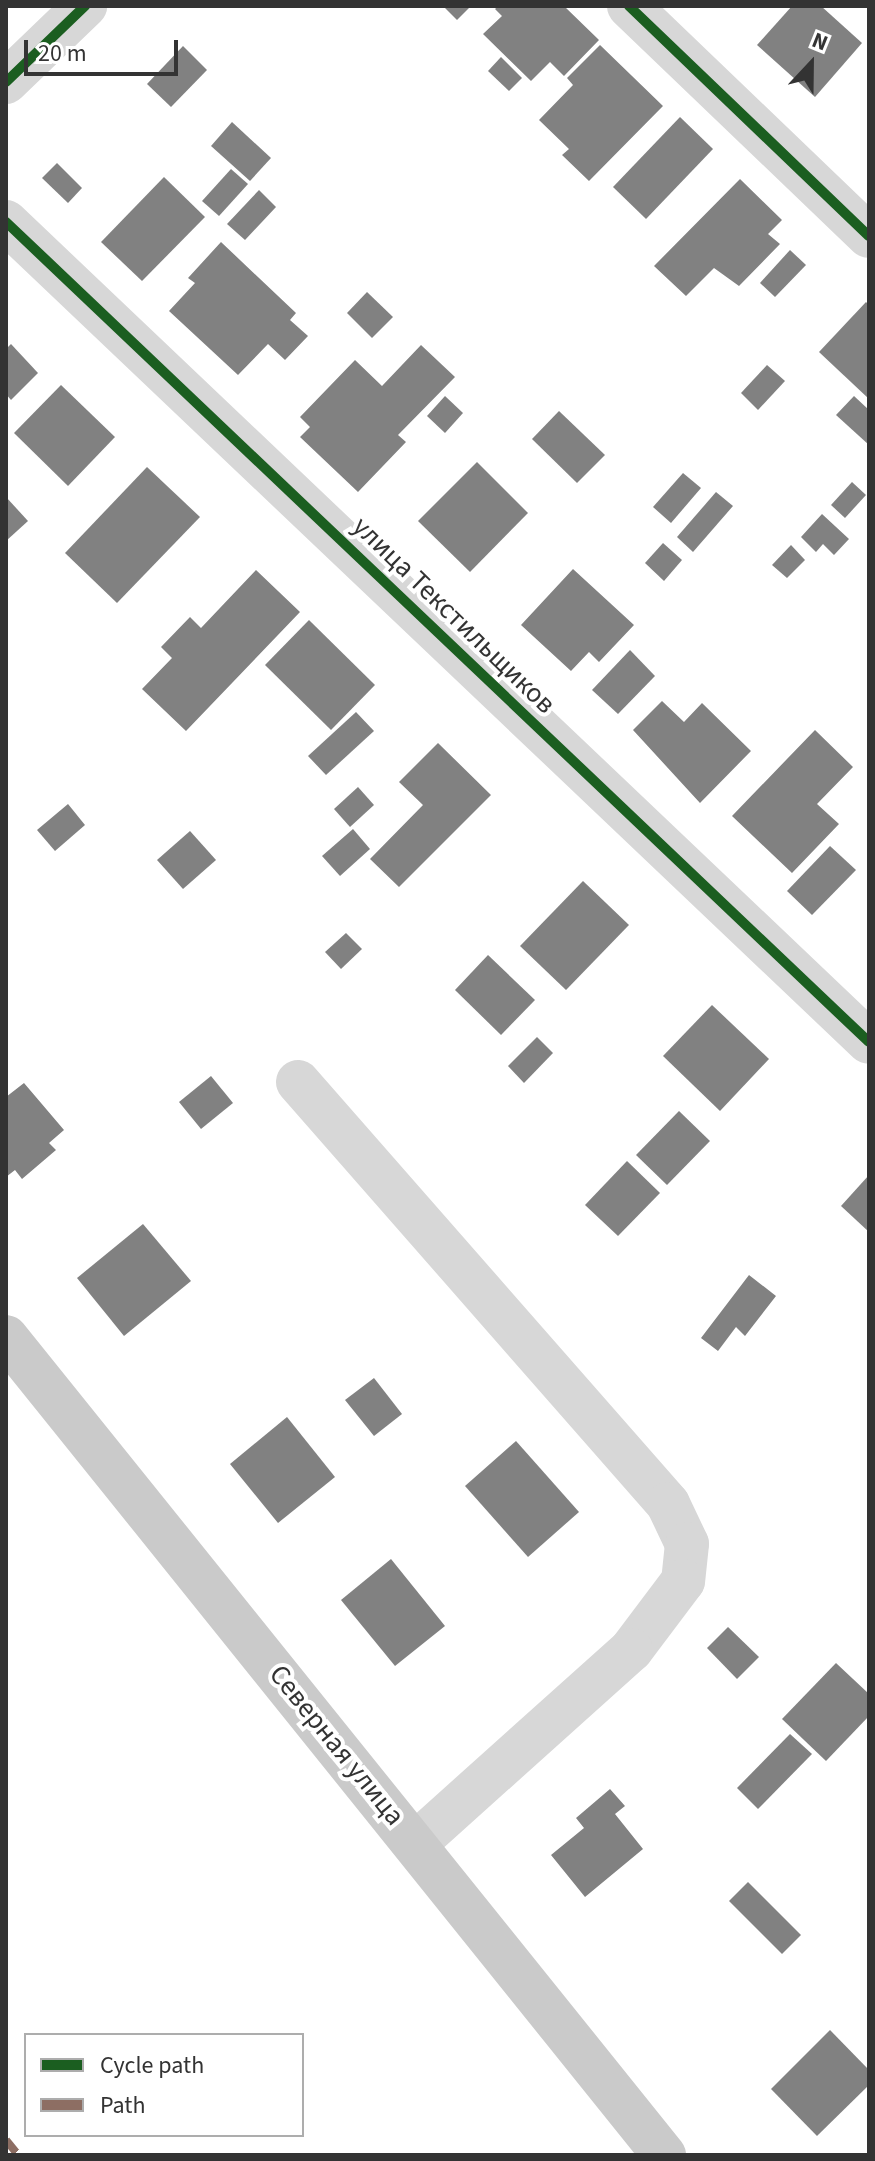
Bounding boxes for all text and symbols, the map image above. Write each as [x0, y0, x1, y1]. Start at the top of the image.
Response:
scale bar [28, 24, 182, 74]
north arrow [771, 24, 851, 104]
text: N [807, 24, 833, 59]
text: 20 m [38, 36, 87, 71]
street label: улица Текстильщиков [346, 509, 562, 721]
street label: Северная улица [262, 1658, 412, 1832]
legend [24, 2033, 304, 2137]
text: Cycle path [100, 2048, 204, 2083]
text: Path [100, 2088, 146, 2123]

